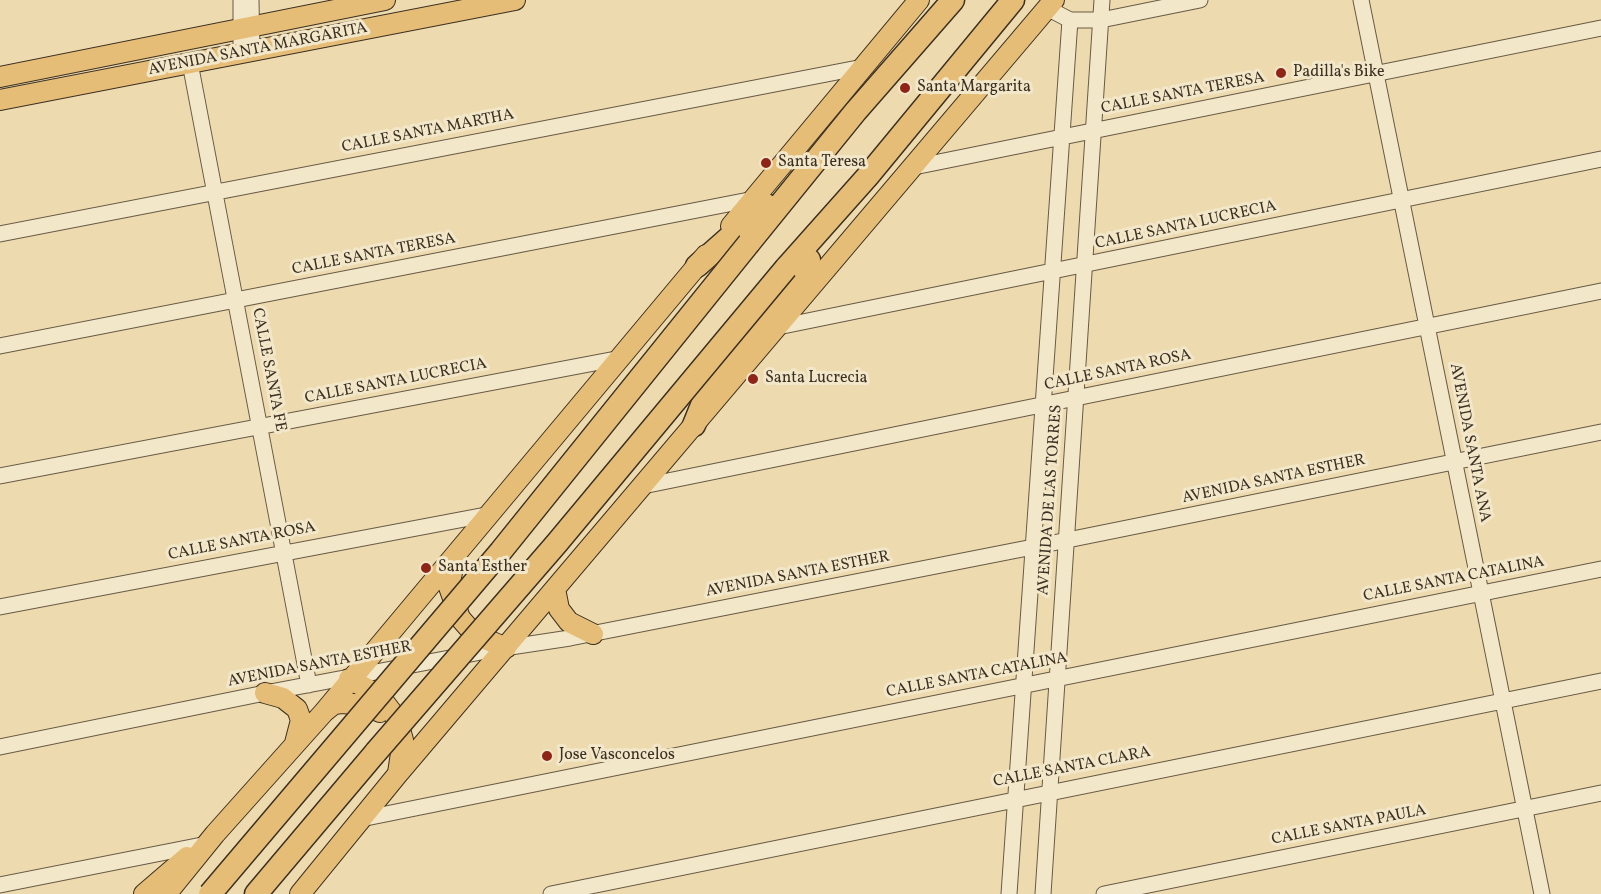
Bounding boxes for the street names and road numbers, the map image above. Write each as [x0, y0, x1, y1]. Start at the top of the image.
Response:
street label: AVENIDA SANTA MARGARITA [147, 19, 369, 81]
street label: CALLE SANTA TERESA [1100, 69, 1266, 119]
street label: CALLE SANTA MARTHA [340, 106, 516, 158]
street label: CALLE SANTA LUCRECIA [1094, 197, 1278, 255]
street label: CALLE SANTA TERESA [291, 230, 457, 280]
street label: CALLE SANTA FE [247, 307, 289, 433]
street label: CALLE SANTA ROSA [1043, 346, 1193, 396]
street label: CALLE SANTA LUCRECIA [303, 355, 489, 409]
street label: AVENIDA SANTA ANA [1444, 362, 1494, 524]
street label: AVENIDA DE LAS TORRES [1035, 404, 1067, 596]
street label: AVENIDA SANTA ESTHER [1181, 451, 1367, 509]
street label: CALLE SANTA ROSA [167, 518, 317, 566]
street label: AVENIDA SANTA ESTHER [704, 548, 892, 602]
street label: CALLE SANTA CATALINA [1362, 553, 1546, 607]
street label: AVENIDA SANTA ESTHER [226, 638, 414, 692]
street label: CALLE SANTA CATALINA [885, 649, 1069, 703]
street label: CALLE SANTA CLARA [992, 743, 1152, 793]
street label: CALLE SANTA PAULA [1270, 802, 1428, 850]

